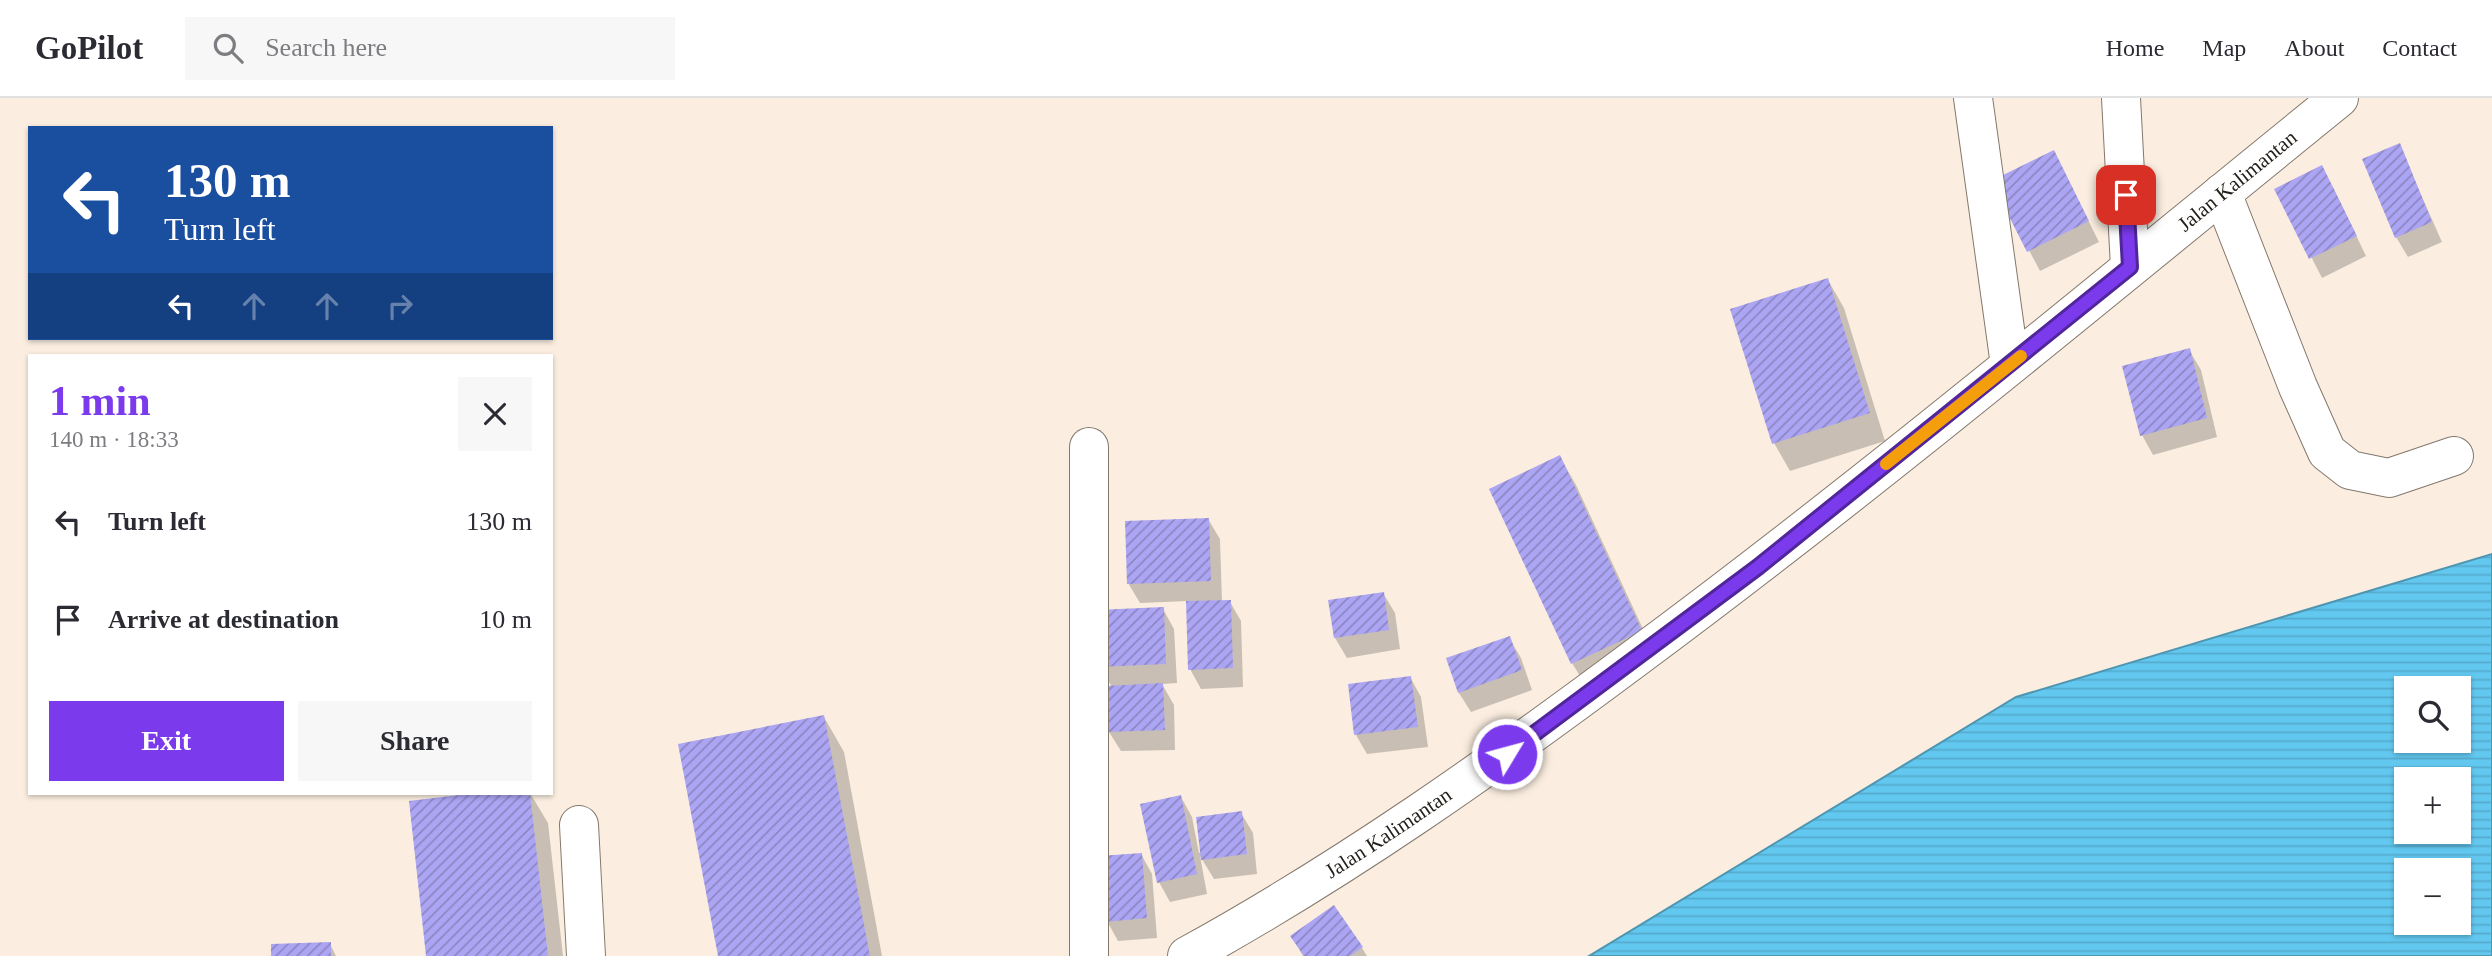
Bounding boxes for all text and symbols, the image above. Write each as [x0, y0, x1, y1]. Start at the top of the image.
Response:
search box [185, 17, 675, 80]
icon: search [209, 29, 247, 67]
text: GoPilot [35, 30, 143, 66]
text: Search here [265, 33, 387, 62]
text: Home [2106, 35, 2164, 61]
text: Map [2202, 35, 2246, 61]
text: About [2284, 35, 2344, 61]
text: Contact [2382, 35, 2457, 61]
street label: Jalan Kalimantan [2173, 125, 2302, 236]
text: 130 m [164, 153, 291, 208]
icon: left [49, 154, 140, 245]
pin [2096, 165, 2156, 225]
icon: arrive [2107, 176, 2145, 214]
text: Turn left [164, 211, 276, 247]
icon: left [162, 287, 200, 325]
icon: ahead [235, 287, 273, 325]
icon: ahead [308, 287, 346, 325]
icon: right [381, 287, 419, 325]
button: close [458, 377, 532, 451]
text: 1 min [49, 378, 151, 424]
text: 140 m · 18:33 [49, 427, 179, 452]
icon: left [49, 503, 87, 541]
text: Turn left [108, 507, 206, 536]
text: 130 m [466, 507, 532, 536]
icon: arrive [49, 601, 87, 639]
text: Arrive at destination [108, 605, 339, 634]
text: 10 m [479, 605, 532, 634]
map controls [2394, 676, 2471, 935]
button: search [2394, 676, 2471, 753]
button: Exit [49, 701, 284, 781]
button: Share [298, 701, 532, 781]
position arrow [1470, 717, 1544, 791]
button: + [2394, 767, 2471, 844]
street label: Jalan Kalimantan [1321, 782, 1456, 883]
button: − [2394, 858, 2471, 935]

